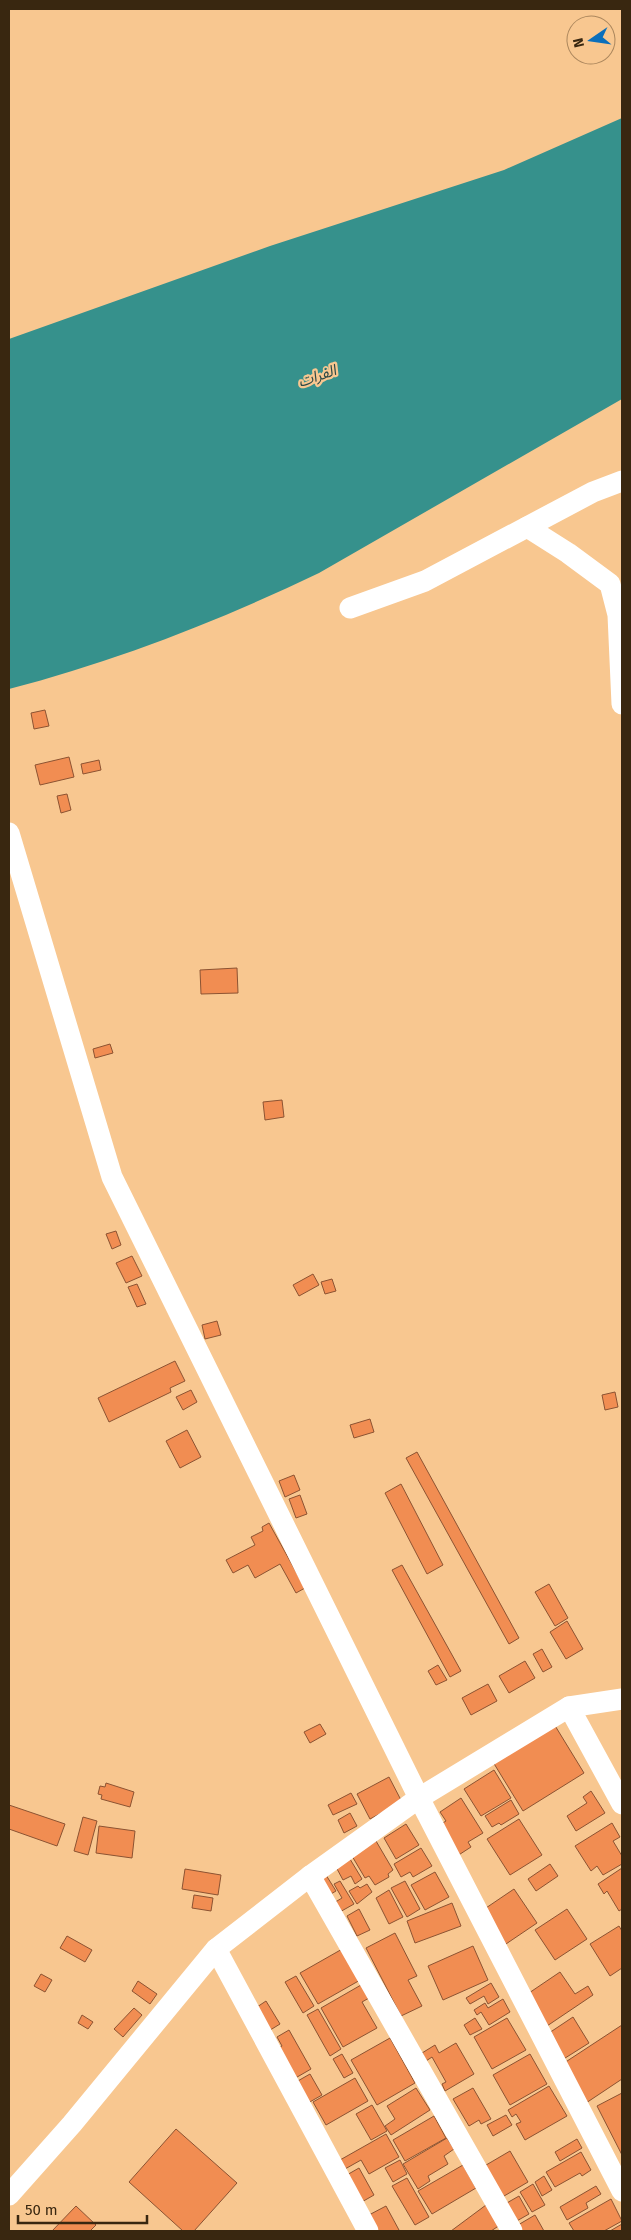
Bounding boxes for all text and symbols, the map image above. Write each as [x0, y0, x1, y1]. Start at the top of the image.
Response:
north arrow [566, 15, 616, 65]
text: N [569, 36, 588, 49]
water label: الفرات [296, 361, 340, 391]
scale bar [18, 2192, 146, 2224]
text: 50 m [25, 2201, 58, 2219]

